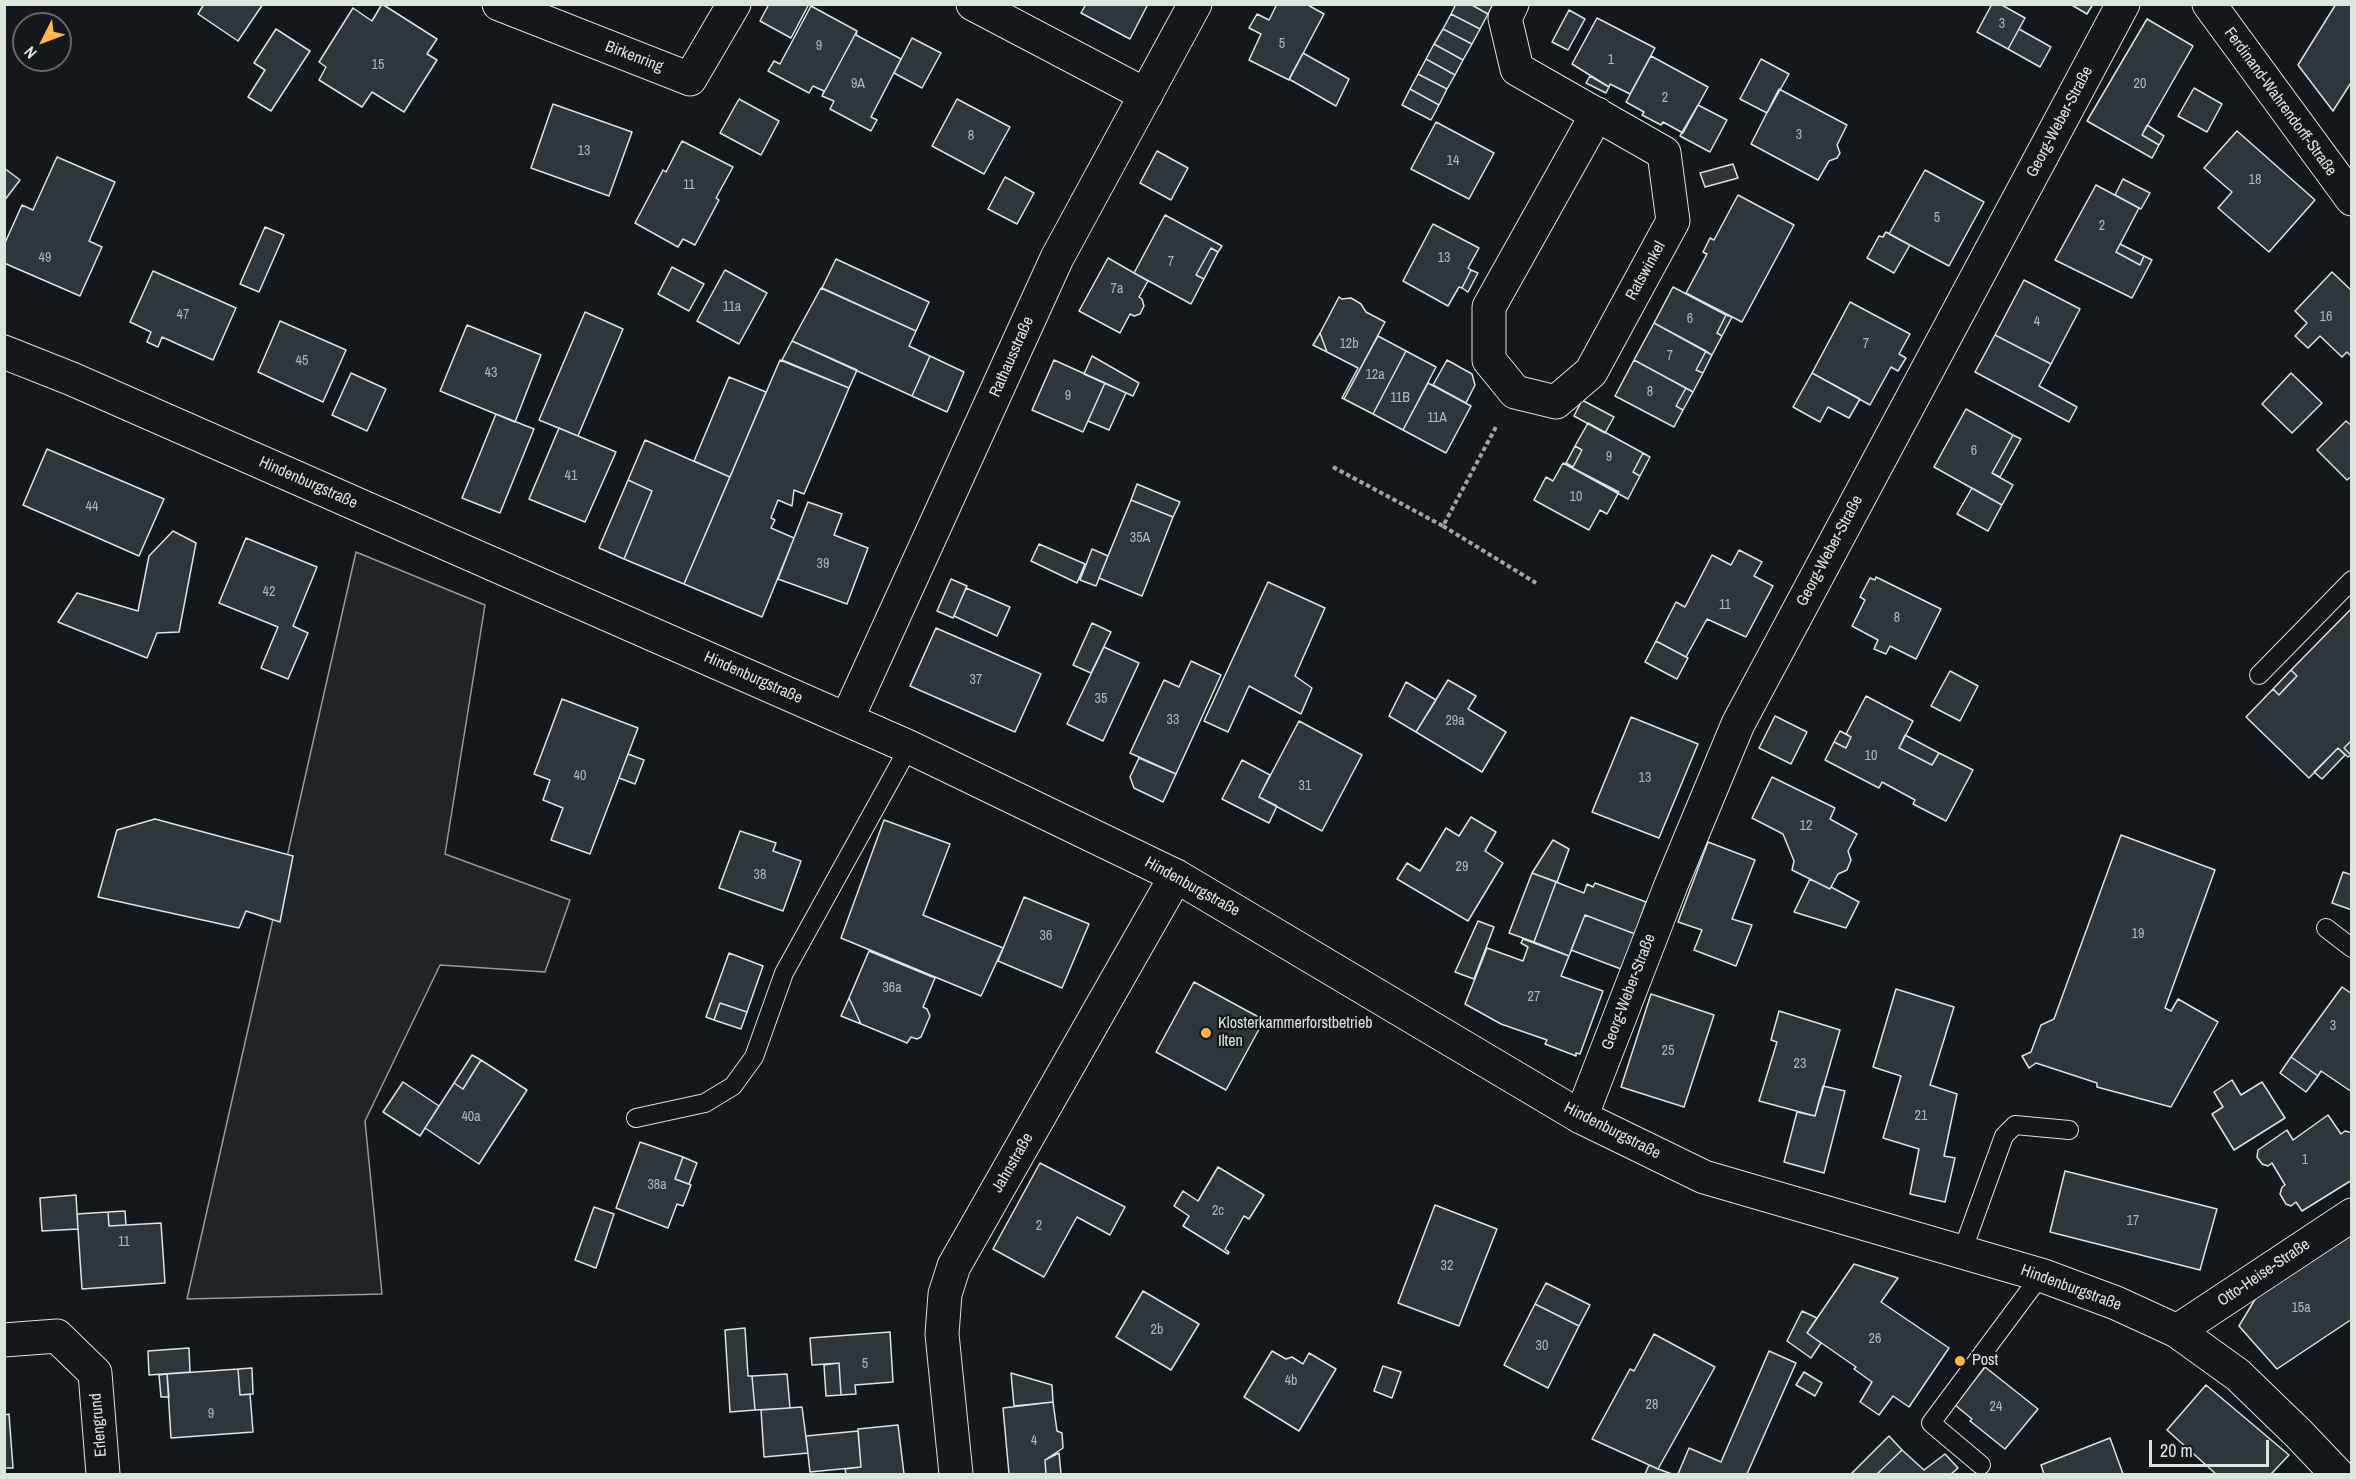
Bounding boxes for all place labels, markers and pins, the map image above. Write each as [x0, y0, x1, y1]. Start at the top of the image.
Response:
place label: Klosterkammerforstbetrieb Ilten [1218, 1014, 1373, 1052]
marker: Klosterkammerforstbetrieb Ilten [1199, 1026, 1213, 1040]
place label: Post [1972, 1351, 1998, 1371]
marker: Post [1953, 1354, 1967, 1368]

